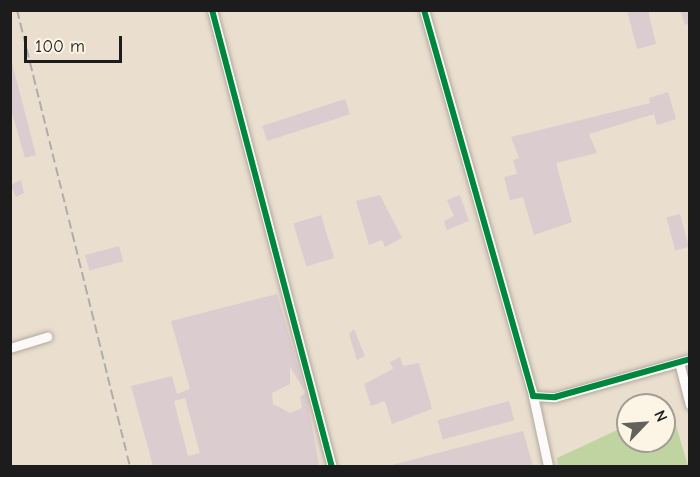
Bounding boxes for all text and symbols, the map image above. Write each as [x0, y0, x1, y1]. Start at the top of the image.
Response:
scale bar [27, 24, 124, 62]
text: 100 m [35, 36, 85, 57]
north arrow [616, 393, 676, 453]
text: N [650, 408, 671, 425]

